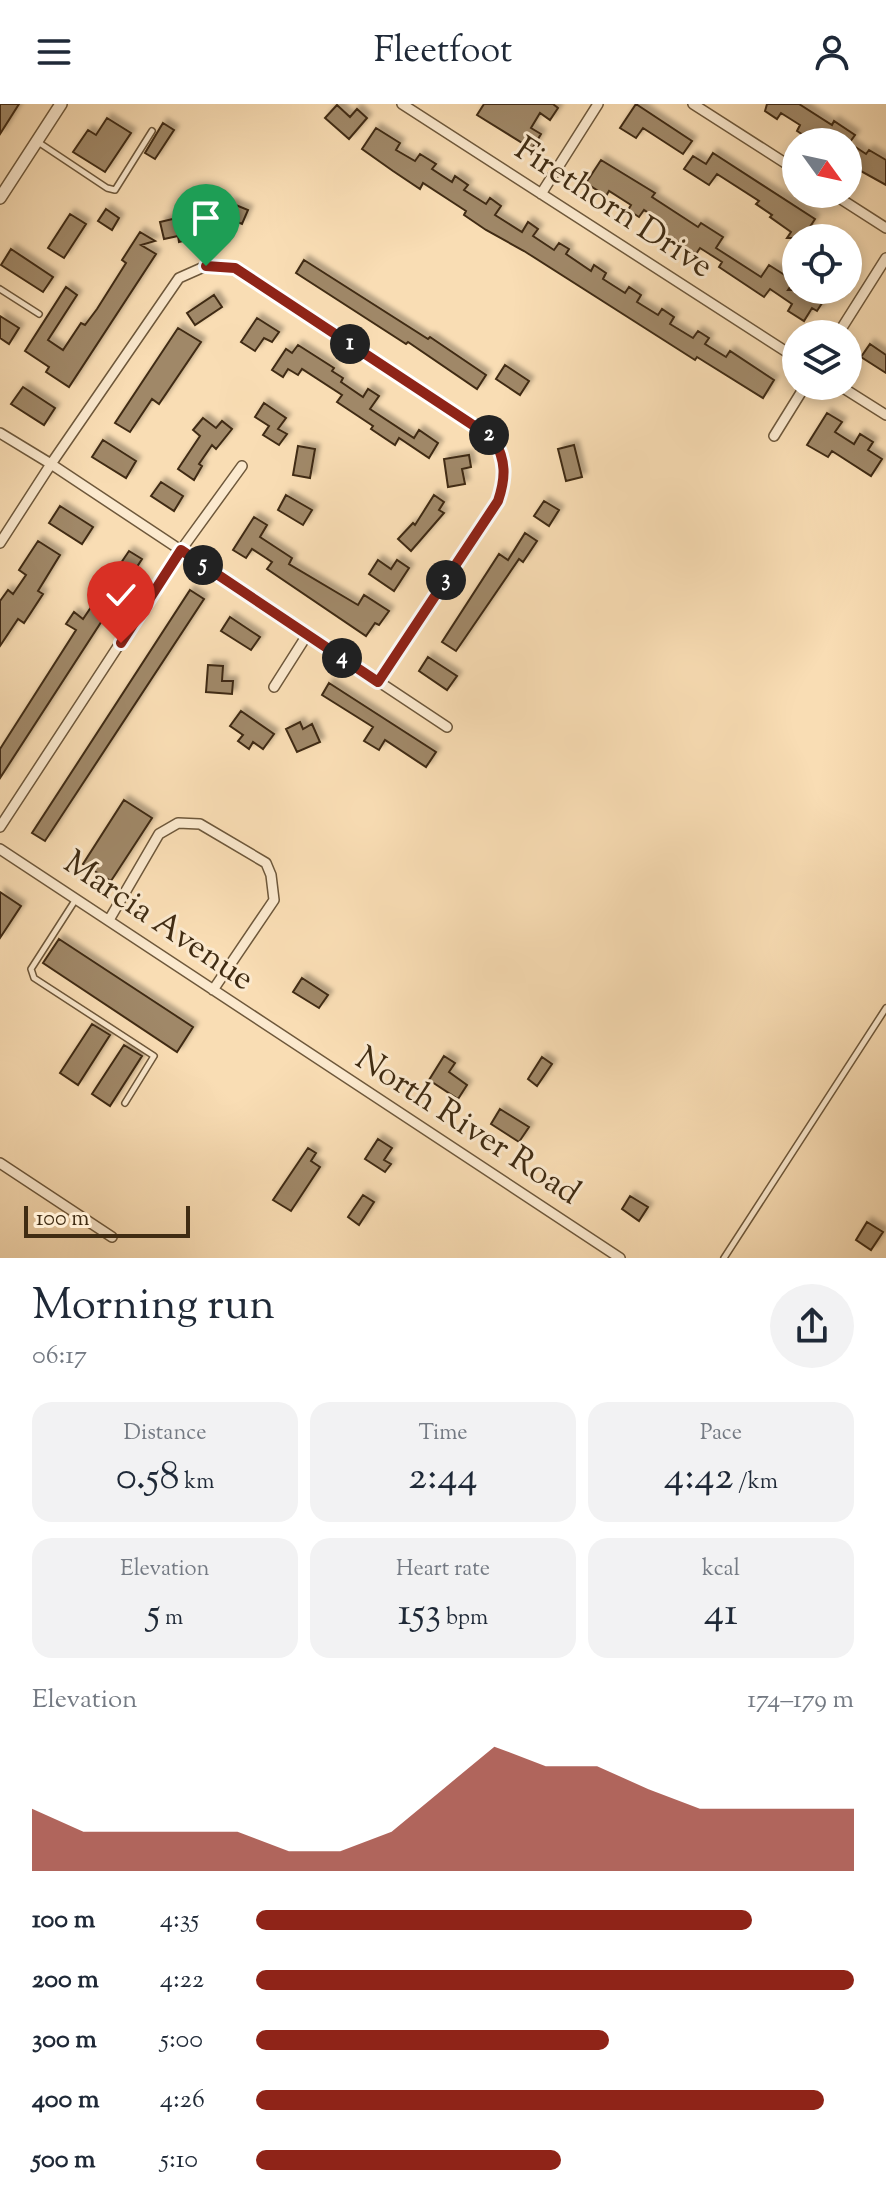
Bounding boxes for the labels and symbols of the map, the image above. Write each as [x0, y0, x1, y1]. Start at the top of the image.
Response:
street label: Firethorn Drive [504, 126, 722, 292]
north arrow [782, 128, 862, 208]
pin [172, 184, 240, 266]
pin: 1 [330, 324, 370, 364]
pin: 2 [469, 415, 509, 455]
pin: 5 [183, 545, 223, 585]
pin: 3 [426, 560, 466, 600]
pin [87, 561, 155, 643]
pin: 4 [322, 638, 362, 678]
street label: Marcia Avenue [53, 840, 263, 1004]
street label: North River Road [345, 1036, 589, 1218]
scale bar [24, 1202, 190, 1238]

